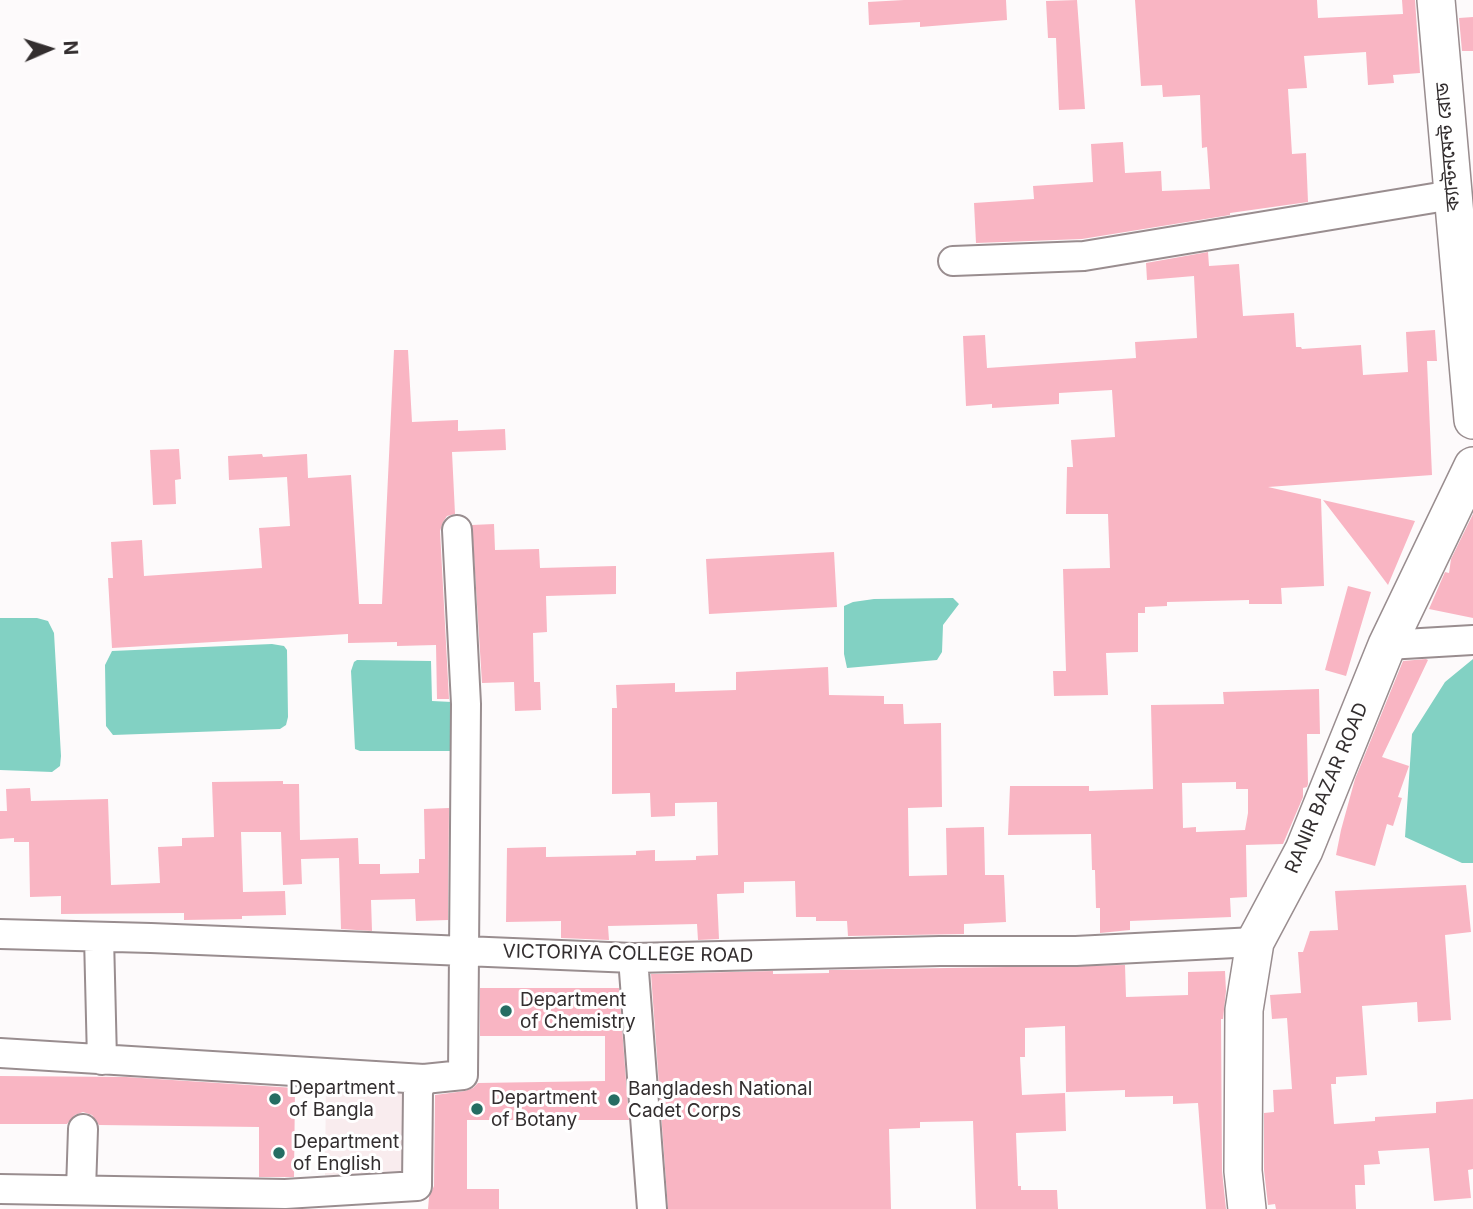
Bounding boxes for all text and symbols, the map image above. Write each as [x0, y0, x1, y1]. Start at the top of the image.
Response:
north arrow [14, 14, 84, 84]
text: N [59, 40, 82, 56]
street label: ক্যান্টনমেন্ট রোড [1431, 82, 1465, 212]
street label: RANIR BAZAR ROAD [1281, 699, 1373, 877]
street label: VICTORIYA COLLEGE ROAD [502, 940, 754, 968]
place label: Department of Chemistry [520, 989, 636, 1033]
marker: Department of Chemistry [498, 1003, 514, 1019]
place label: Department of Bangla [289, 1077, 395, 1121]
place label: Bangladesh National Cadet Corps [628, 1078, 812, 1122]
place label: Department of Botany [491, 1087, 597, 1131]
marker: Department of Bangla [267, 1091, 283, 1107]
marker: Bangladesh National Cadet Corps [606, 1092, 622, 1108]
marker: Department of Botany [469, 1101, 485, 1117]
place label: Department of English [293, 1131, 399, 1175]
marker: Department of English [271, 1145, 287, 1161]

